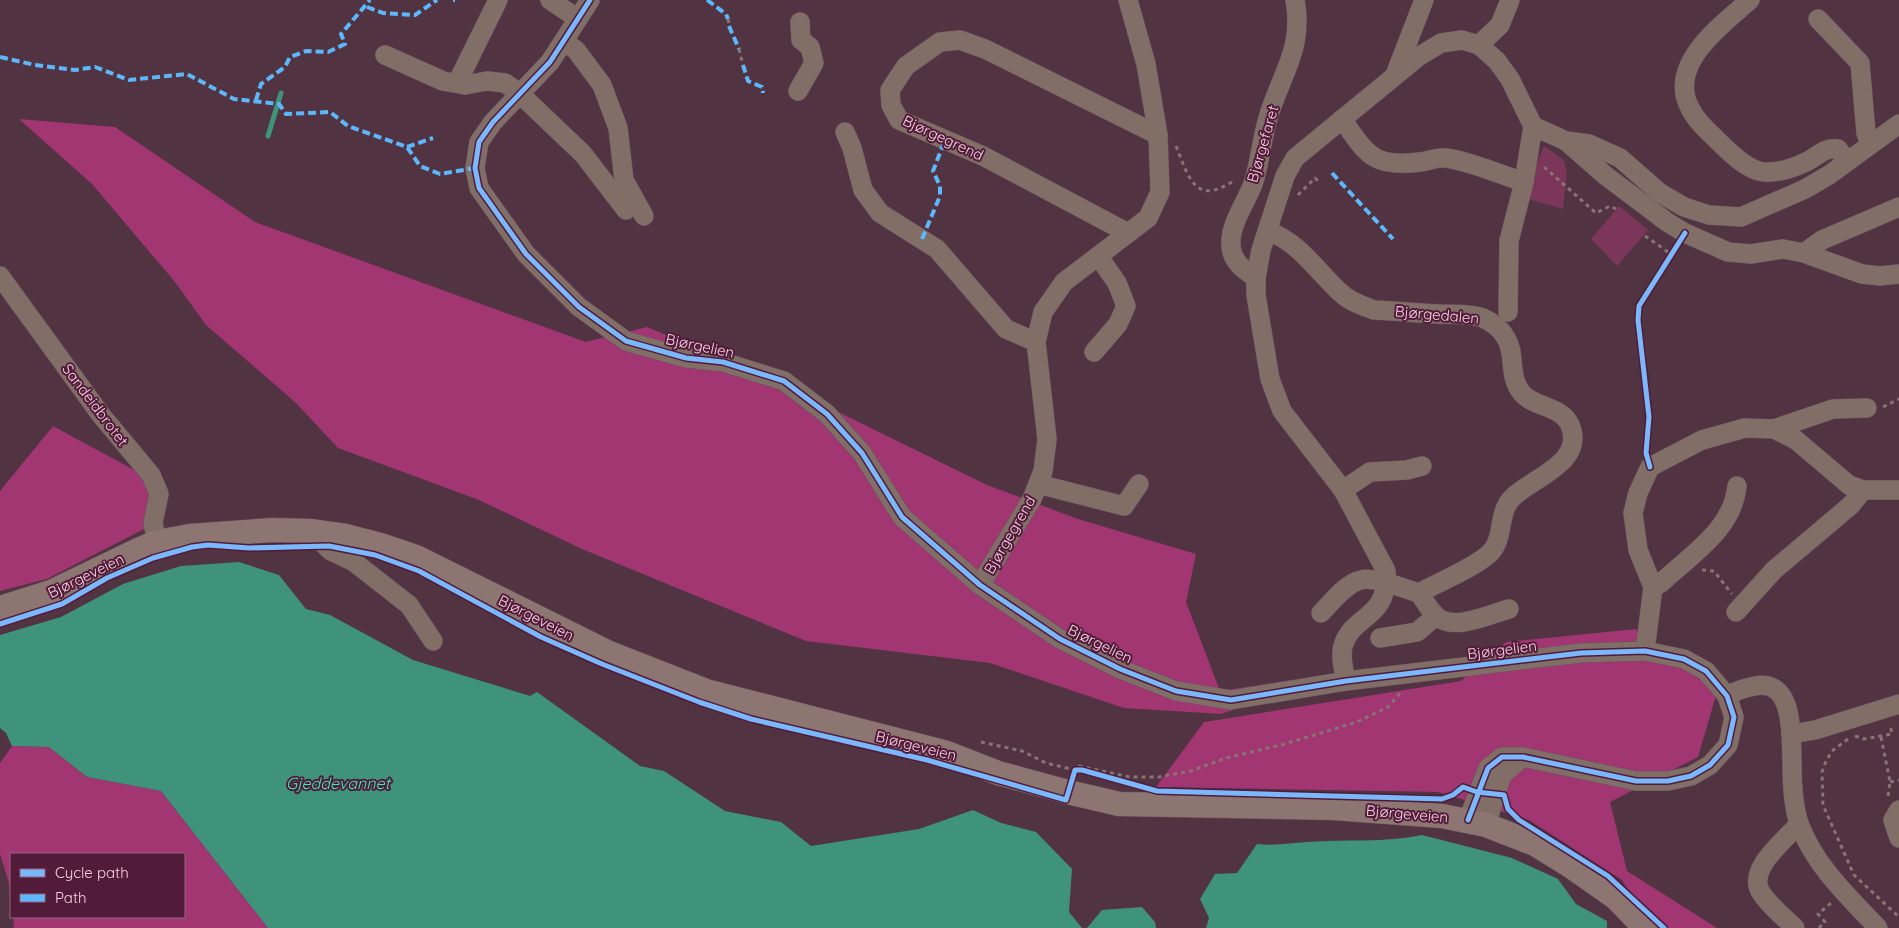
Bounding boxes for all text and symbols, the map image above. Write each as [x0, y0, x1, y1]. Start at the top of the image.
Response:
street label: Bjørgefaret [1242, 103, 1283, 185]
street label: Bjørgegrend [900, 111, 987, 165]
street label: Bjørgedalen [1394, 301, 1480, 328]
street label: Bjørgelien [664, 329, 736, 362]
street label: Sandeidbrotet [58, 360, 133, 450]
street label: Bjørgegrend [980, 492, 1040, 577]
street label: Bjørgeveien [45, 549, 127, 602]
street label: Bjørgeveien [495, 590, 577, 645]
street label: Bjørgelien [1065, 620, 1136, 667]
street label: Bjørgelien [1466, 636, 1538, 663]
street label: Bjørgeveien [874, 726, 958, 765]
water label: Gjeddevannet [286, 773, 392, 793]
street label: Bjørgeveien [1365, 800, 1449, 827]
legend [10, 853, 185, 918]
text: Cycle path [55, 863, 129, 882]
text: Path [55, 888, 87, 907]

